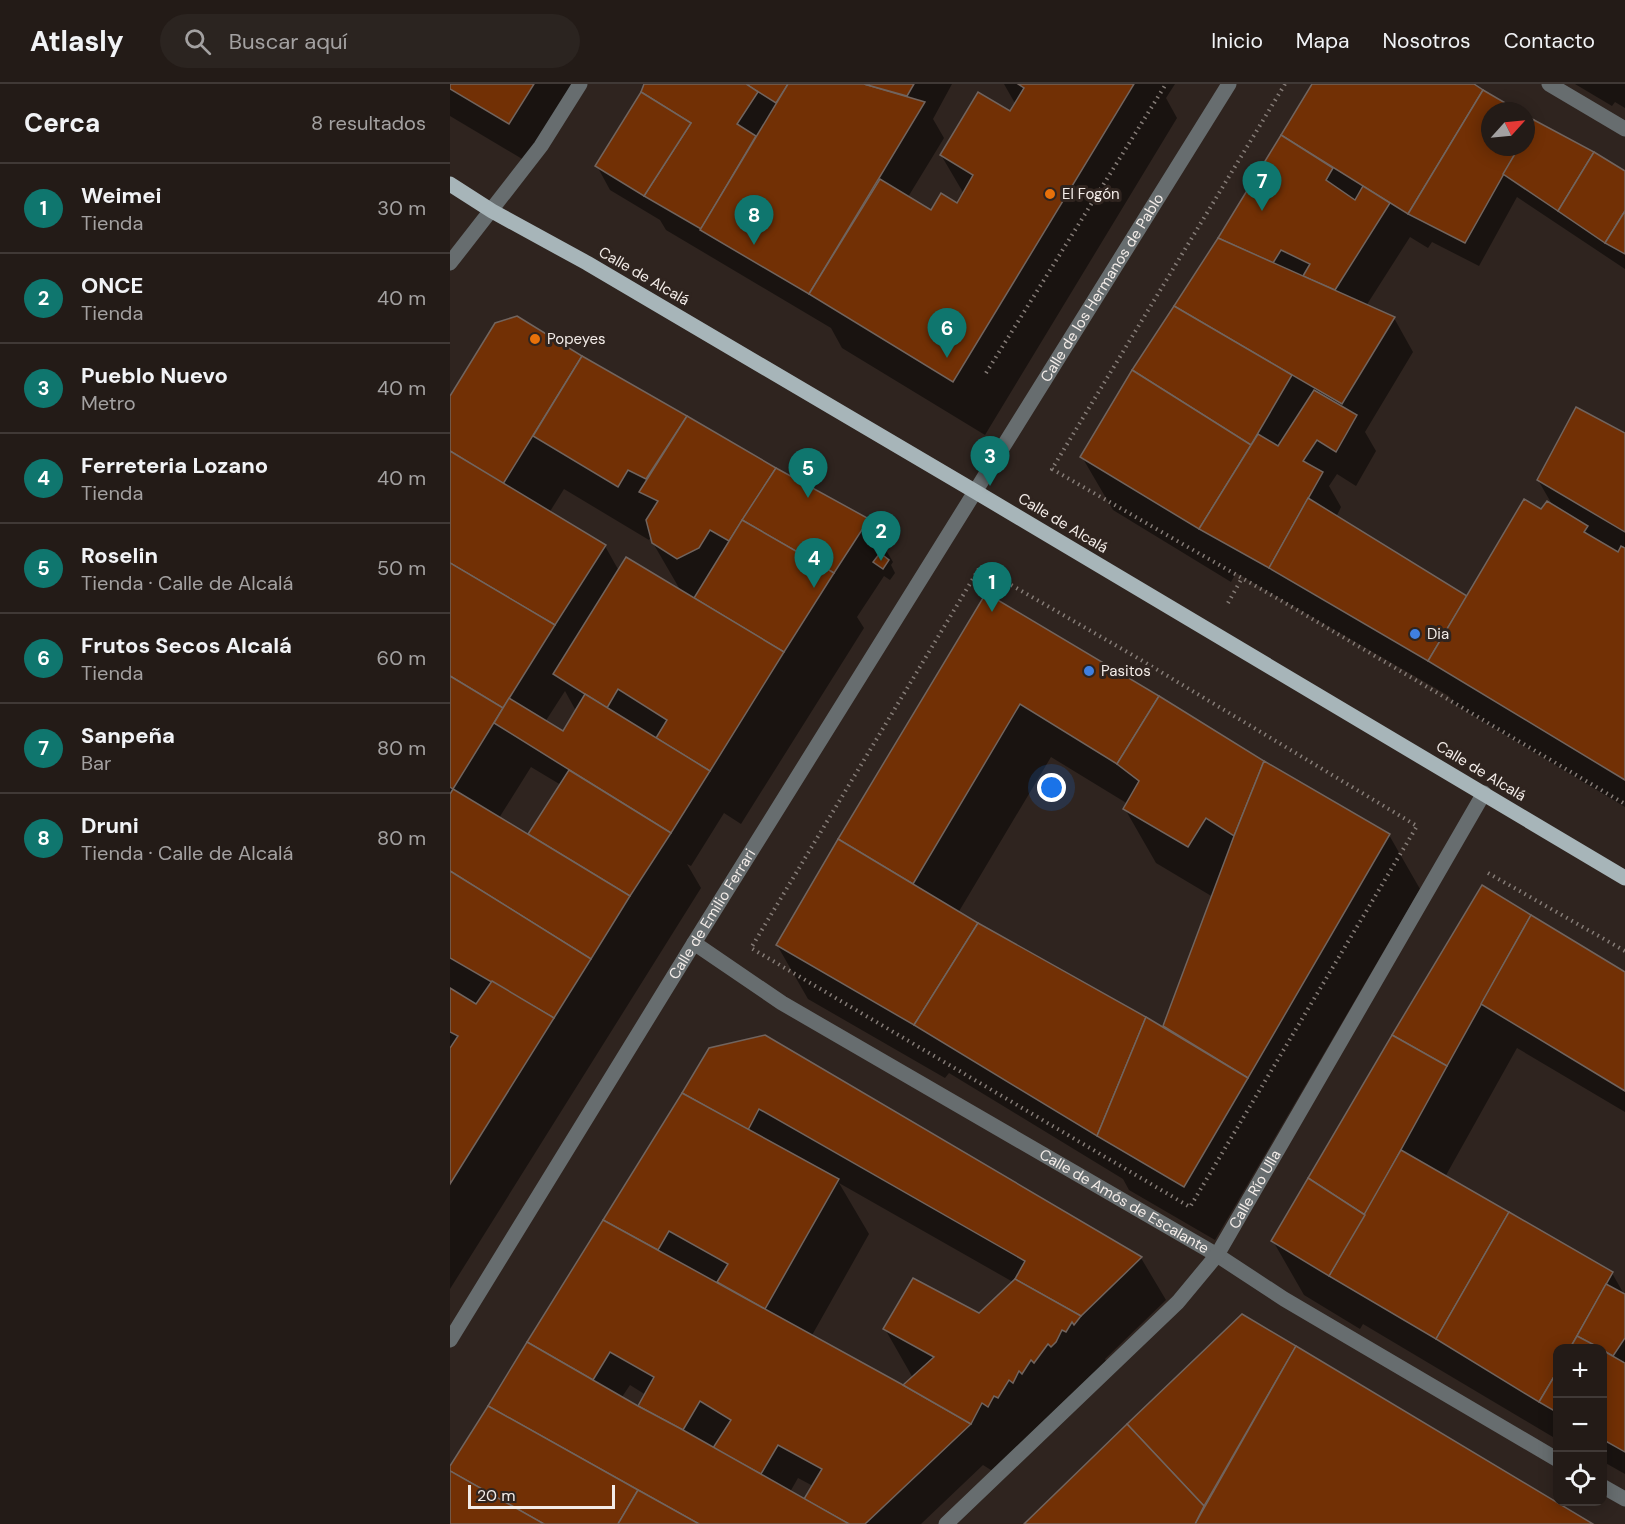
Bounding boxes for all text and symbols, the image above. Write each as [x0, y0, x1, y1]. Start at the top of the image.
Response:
search box [160, 14, 580, 68]
text: Atlasly [30, 23, 124, 60]
icon: search [181, 25, 214, 58]
text: Buscar aquí [229, 27, 348, 56]
text: Inicio [1211, 27, 1263, 55]
text: Mapa [1296, 27, 1350, 55]
text: Nosotros [1383, 27, 1471, 55]
text: Contacto [1504, 27, 1595, 55]
north arrow [1481, 102, 1535, 156]
text: Cerca [24, 106, 100, 140]
text: 8 resultados [311, 110, 426, 136]
pin: 7 [1242, 162, 1282, 211]
text: Weimei [81, 181, 161, 210]
place label: El Fogón [1062, 184, 1120, 204]
marker: El Fogón [1043, 187, 1057, 201]
street label: Calle de los Hermanos de Pablo [1036, 189, 1169, 386]
text: 1 [40, 195, 47, 221]
text: 30 m [377, 195, 426, 221]
pin: 8 [734, 196, 774, 245]
text: Tienda [81, 210, 143, 236]
street label: Calle de Alcalá [595, 242, 693, 310]
text: ONCE [81, 271, 143, 300]
text: 2 [38, 285, 49, 311]
text: 40 m [377, 285, 426, 311]
text: Tienda [81, 300, 143, 326]
pin: 6 [928, 308, 966, 358]
place label: Popeyes [547, 329, 605, 349]
marker: Popeyes [528, 332, 542, 346]
text: Pueblo Nuevo [81, 361, 228, 390]
text: 3 [37, 375, 50, 401]
text: 40 m [377, 375, 426, 401]
text: Metro [81, 390, 136, 416]
pin: 3 [970, 436, 1010, 486]
pin: 5 [788, 448, 828, 498]
text: Ferreteria Lozano [81, 451, 268, 480]
text: 4 [37, 465, 50, 491]
text: 40 m [377, 465, 426, 491]
text: Tienda [81, 480, 143, 506]
street label: Calle de Alcalá [1014, 488, 1112, 558]
pin: 2 [862, 512, 900, 561]
pin: 4 [794, 538, 834, 588]
text: Roselin [81, 541, 158, 570]
text: 5 [37, 555, 50, 581]
text: 50 m [377, 555, 426, 581]
pin: 1 [972, 562, 1012, 612]
text: Tienda · Calle de Alcalá [81, 570, 293, 596]
place label: Dia [1427, 624, 1449, 644]
marker: Dia [1408, 627, 1422, 641]
text: Frutos Secos Alcalá [81, 631, 292, 660]
text: 6 [37, 645, 50, 671]
text: 60 m [377, 645, 426, 671]
text: Tienda [81, 660, 143, 686]
place label: Pasitos [1101, 661, 1151, 681]
marker: Pasitos [1082, 664, 1096, 678]
text: Sanpeña [81, 721, 175, 750]
text: 7 [38, 735, 49, 761]
text: 80 m [377, 735, 426, 761]
street label: Calle de Alcalá [1432, 736, 1530, 806]
text: Bar [81, 750, 111, 776]
your location [1037, 773, 1066, 802]
text: Druni [81, 811, 139, 840]
text: 8 [37, 825, 50, 851]
text: 80 m [377, 825, 426, 851]
text: Tienda · Calle de Alcalá [81, 840, 293, 866]
street label: Calle de Emilio Ferrari [664, 845, 760, 983]
street label: Calle de Amós de Escalante [1036, 1144, 1213, 1258]
street label: Calle Río Ulla [1224, 1146, 1286, 1232]
map controls [1553, 1344, 1607, 1506]
button: + [1553, 1344, 1607, 1398]
button: − [1553, 1398, 1607, 1452]
button: locate [1553, 1452, 1607, 1506]
scale bar [468, 1482, 615, 1510]
text: 20 m [477, 1485, 516, 1506]

